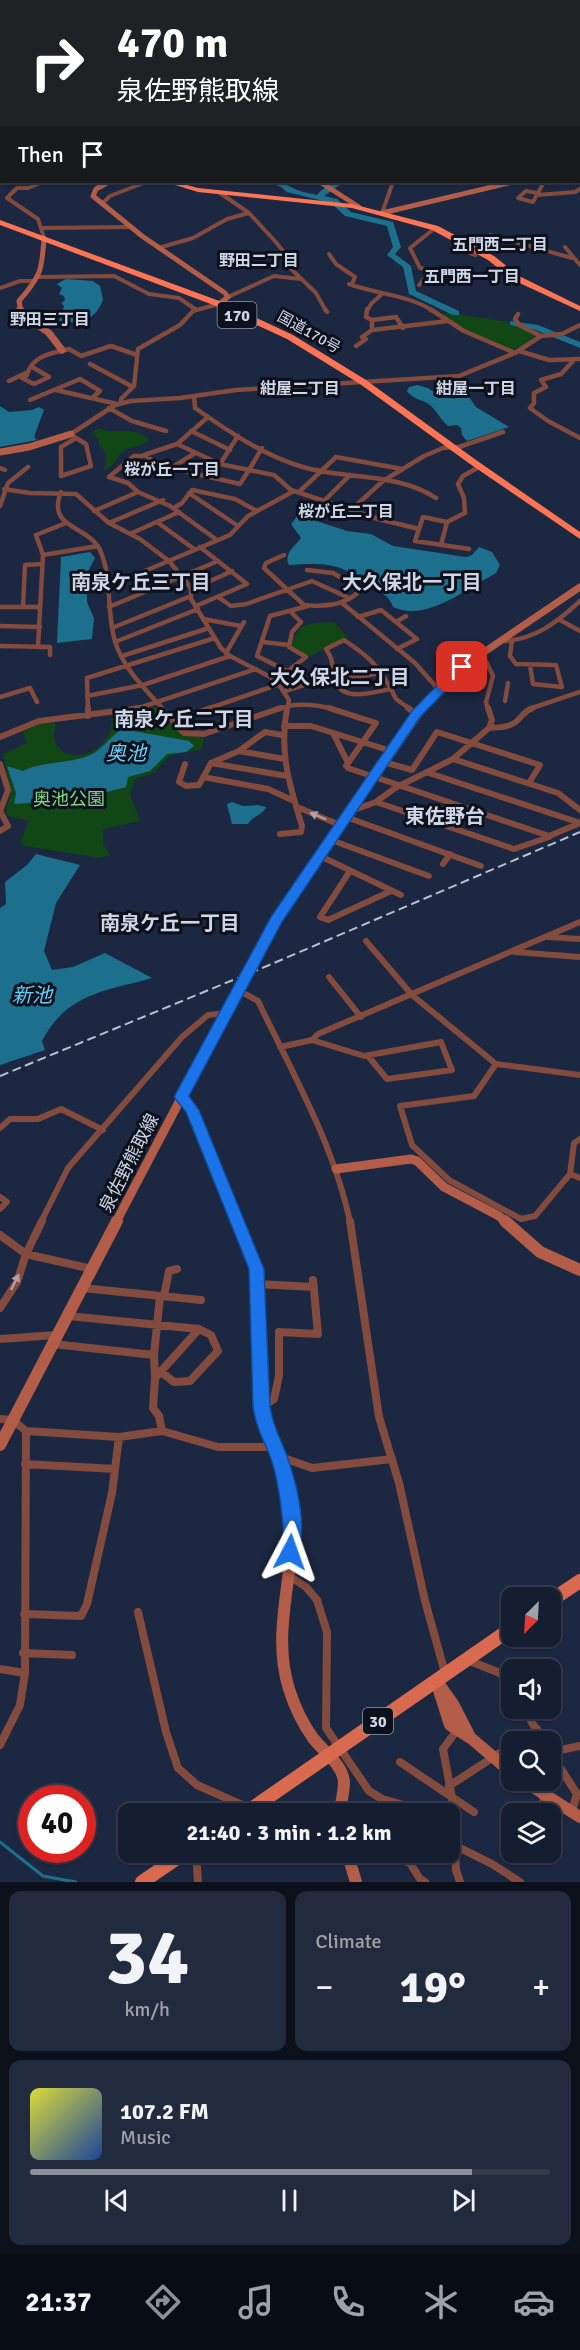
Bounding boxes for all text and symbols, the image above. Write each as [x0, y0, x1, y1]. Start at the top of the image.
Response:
text: 470 m [117, 18, 228, 69]
icon: right [18, 24, 96, 102]
text: 泉佐野熊取線 [117, 75, 279, 108]
icon: arrive [76, 138, 109, 171]
text: Then [18, 141, 64, 168]
district label: 五門西二丁目 [452, 235, 548, 255]
district label: 野田二丁目 [219, 251, 299, 271]
district label: 五門西一丁目 [424, 267, 520, 287]
road number: 170 [218, 302, 256, 328]
street label: 国道170号 [274, 307, 344, 357]
district label: 野田三丁目 [10, 310, 90, 330]
district label: 紺屋二丁目 [260, 379, 340, 399]
district label: 紺屋一丁目 [436, 379, 516, 399]
district label: 桜が丘一丁目 [124, 460, 220, 480]
district label: 桜が丘二丁目 [298, 502, 394, 522]
district label: 南泉ケ丘三丁目 [71, 570, 211, 595]
district label: 大久保北一丁目 [342, 570, 482, 595]
pin [436, 641, 487, 692]
icon: arrive [445, 650, 478, 683]
district label: 大久保北二丁目 [270, 665, 410, 690]
district label: 南泉ケ丘二丁目 [114, 707, 254, 732]
water label: 奥池 [106, 741, 148, 766]
park label: 奥池公園 [33, 788, 105, 810]
district label: 東佐野台 [405, 804, 485, 829]
one-way arrow [309, 811, 327, 821]
district label: 南泉ケ丘一丁目 [100, 911, 240, 936]
water label: 新池 [12, 983, 54, 1008]
street label: 泉佐野熊取線 [95, 1110, 163, 1216]
one-way arrow [10, 1273, 20, 1291]
position arrow [258, 1520, 322, 1584]
north arrow [501, 1587, 561, 1647]
map controls [501, 1587, 561, 1863]
button: sound [501, 1659, 561, 1719]
road number: 30 [363, 1708, 393, 1734]
button: search [501, 1731, 561, 1791]
speed limit sign: 40 [18, 1785, 96, 1863]
button: layers [501, 1803, 561, 1863]
text: 21:40 · 3 min · 1.2 km [186, 1819, 392, 1846]
text: 34 [105, 1910, 189, 2006]
text: Climate [316, 1929, 381, 1954]
text: 19° [399, 1960, 466, 2015]
text: − [316, 1967, 333, 2008]
text: + [532, 1967, 550, 2008]
text: km/h [125, 1997, 170, 2022]
text: 107.2 FM [120, 2098, 209, 2125]
text: Music [120, 2125, 171, 2150]
icon: previous [100, 2184, 133, 2217]
icon: pause [273, 2184, 306, 2217]
icon: next [447, 2184, 480, 2217]
icon: directions [142, 2281, 184, 2323]
icon: music [235, 2281, 277, 2323]
icon: phone [327, 2281, 369, 2323]
icon: climate [420, 2281, 462, 2323]
icon: car [513, 2281, 555, 2323]
text: 21:37 [25, 2286, 92, 2319]

